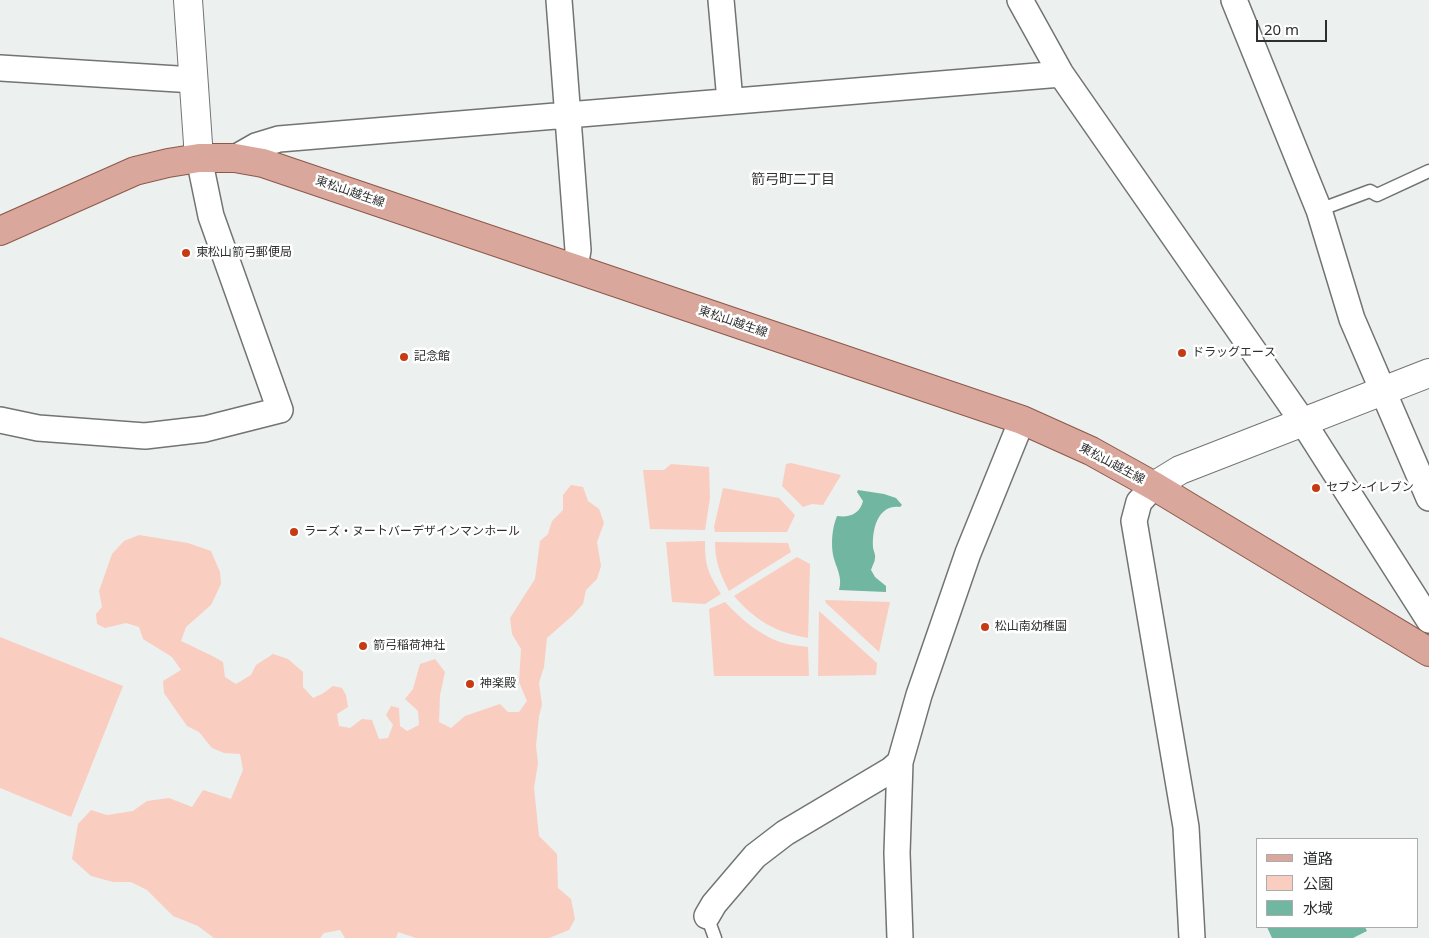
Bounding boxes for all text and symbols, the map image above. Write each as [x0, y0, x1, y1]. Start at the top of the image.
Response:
scale bar [1259, 10, 1330, 42]
text: 20 m [1264, 19, 1299, 39]
district label: 箭弓町二丁目 [751, 172, 835, 188]
street label: 東松山越生線 [314, 173, 386, 211]
place label: 東松山箭弓郵便局 [196, 246, 292, 260]
marker: 東松山箭弓郵便局 [180, 247, 192, 259]
street label: 東松山越生線 [697, 303, 769, 341]
place label: ドラッグエース [1192, 346, 1276, 360]
marker: ドラッグエース [1176, 347, 1188, 359]
place label: 記念館 [414, 350, 450, 364]
marker: 記念館 [398, 351, 410, 363]
street label: 東松山越生線 [1077, 441, 1147, 487]
place label: セブン-イレブン [1326, 481, 1414, 495]
marker: セブン-イレブン [1310, 482, 1322, 494]
place label: ラーズ・ヌートバーデザインマンホール [304, 525, 520, 539]
marker: ラーズ・ヌートバーデザインマンホール [288, 526, 300, 538]
place label: 松山南幼稚園 [995, 620, 1067, 634]
marker: 松山南幼稚園 [979, 621, 991, 633]
place label: 箭弓稲荷神社 [373, 639, 445, 653]
marker: 箭弓稲荷神社 [357, 640, 369, 652]
place label: 神楽殿 [480, 677, 516, 691]
marker: 神楽殿 [464, 678, 476, 690]
legend [1256, 838, 1419, 928]
text: 道路 [1303, 848, 1333, 868]
text: 公園 [1303, 873, 1333, 893]
text: 水域 [1303, 898, 1333, 918]

